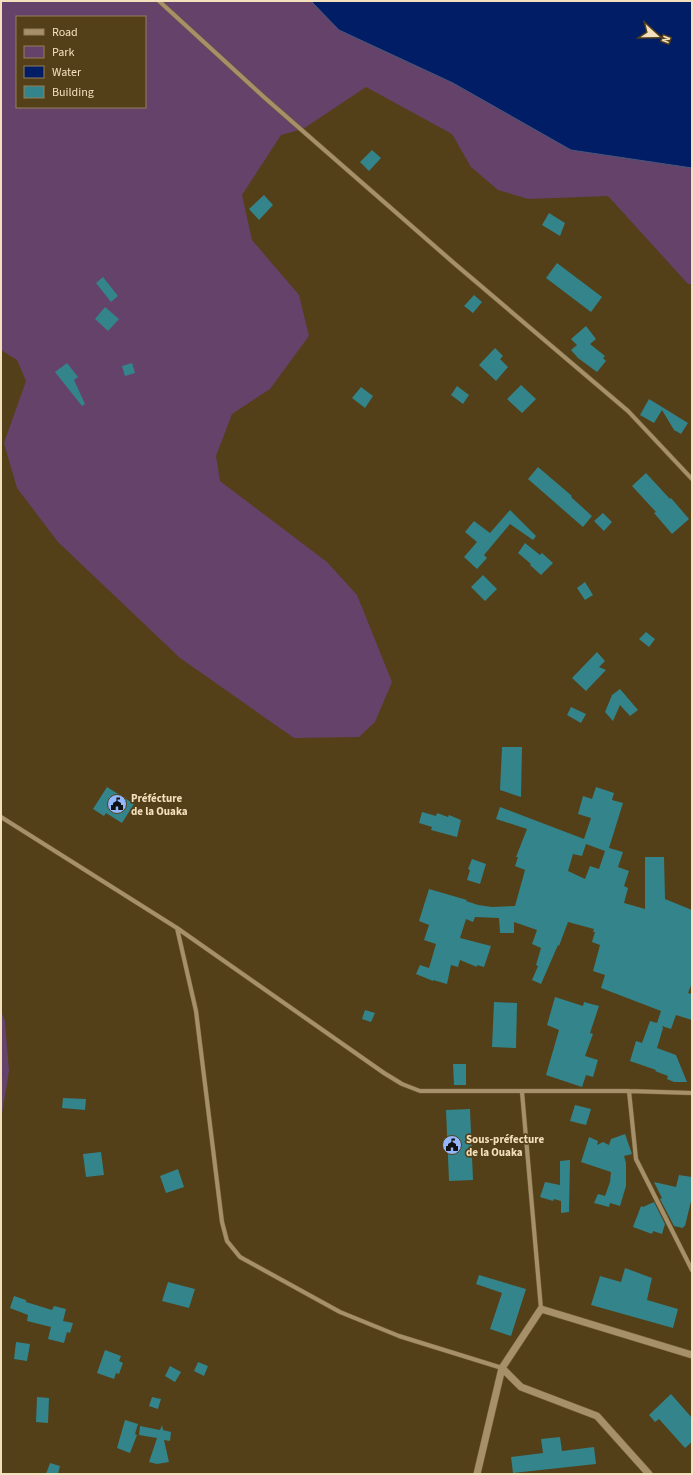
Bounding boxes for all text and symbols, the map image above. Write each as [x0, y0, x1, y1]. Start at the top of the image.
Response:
legend [16, 16, 146, 108]
north arrow [637, 16, 677, 56]
text: Road [52, 24, 78, 41]
text: N [658, 33, 674, 46]
text: Park [52, 44, 74, 61]
text: Water [52, 64, 82, 81]
text: Building [52, 84, 94, 101]
place label: Préfécture de la Ouaka [131, 791, 188, 819]
public building icon: Préfécture de la Ouaka [106, 793, 128, 815]
place label: Sous-préfecture de la Ouaka [466, 1132, 544, 1160]
public building icon: Sous-préfecture de la Ouaka [441, 1134, 463, 1156]

